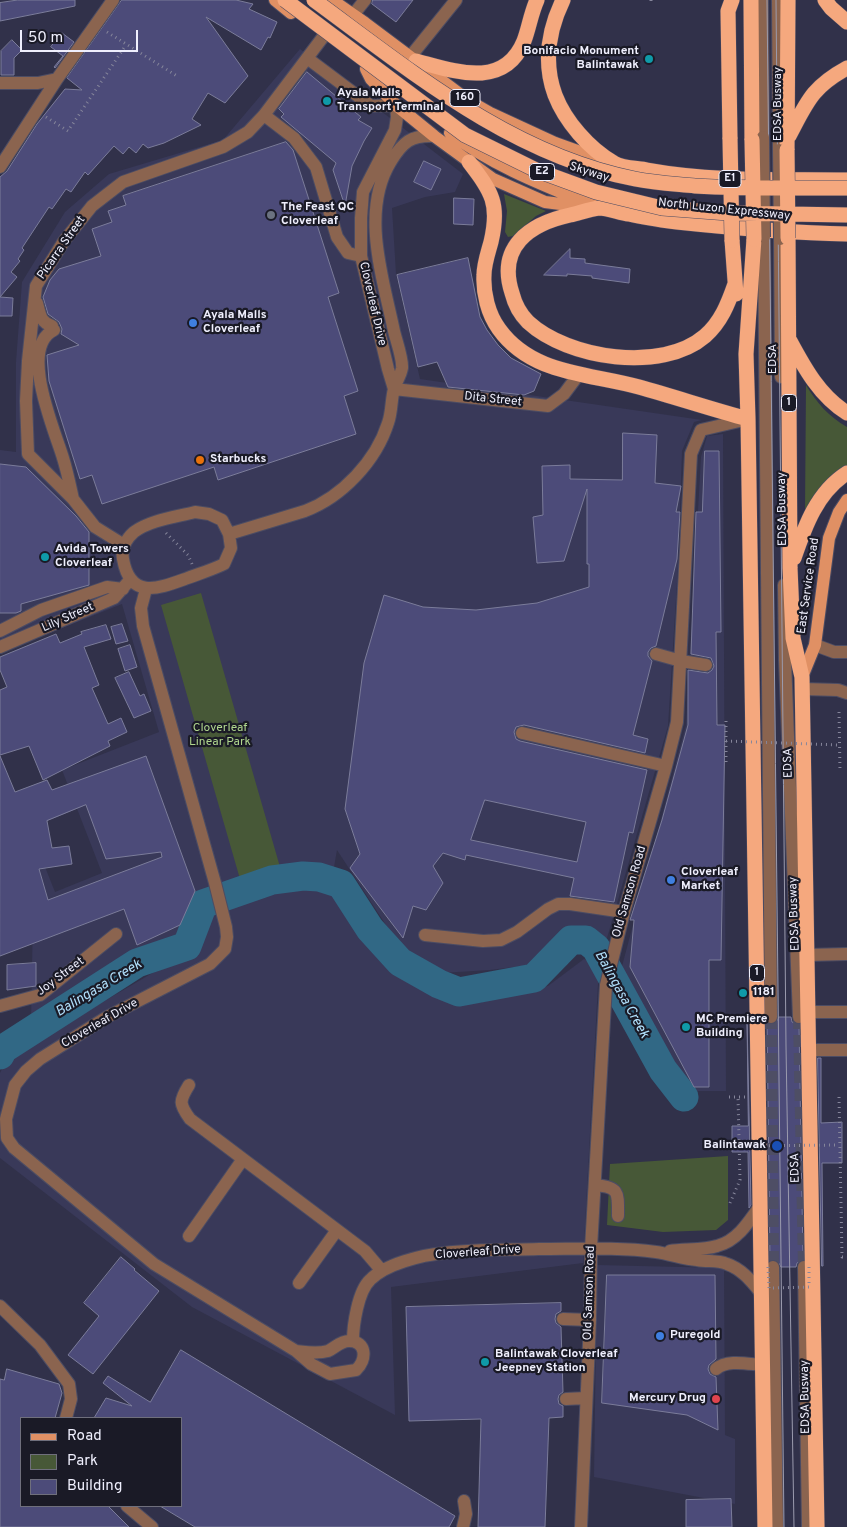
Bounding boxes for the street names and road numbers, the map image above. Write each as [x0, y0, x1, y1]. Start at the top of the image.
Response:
street label: EDSA Busway [772, 67, 786, 141]
road number: 160 [450, 90, 480, 106]
street label: Skyway [567, 160, 611, 186]
road number: E2 [530, 163, 554, 180]
road number: E1 [719, 170, 741, 188]
street label: North Luzon Expressway [657, 196, 791, 224]
street label: Picarra Street [35, 213, 89, 283]
street label: Cloverleaf Drive [355, 261, 389, 347]
street label: EDSA [767, 344, 781, 374]
street label: Dita Street [463, 390, 523, 410]
road number: 1 [782, 394, 796, 412]
street label: EDSA Busway [775, 472, 791, 546]
street label: East Service Road [795, 537, 823, 635]
street label: Lily Street [40, 600, 96, 636]
street label: EDSA [782, 748, 796, 778]
street label: Old Samson Road [610, 844, 650, 940]
street label: EDSA Busway [787, 877, 803, 951]
street label: Joy Street [35, 955, 87, 999]
road number: 1 [750, 964, 764, 981]
street label: Cloverleaf Drive [59, 996, 141, 1052]
street label: EDSA [789, 1153, 803, 1183]
street label: Cloverleaf Drive [435, 1243, 521, 1263]
street label: Old Samson Road [581, 1245, 599, 1341]
street label: EDSA Busway [798, 1360, 814, 1434]

